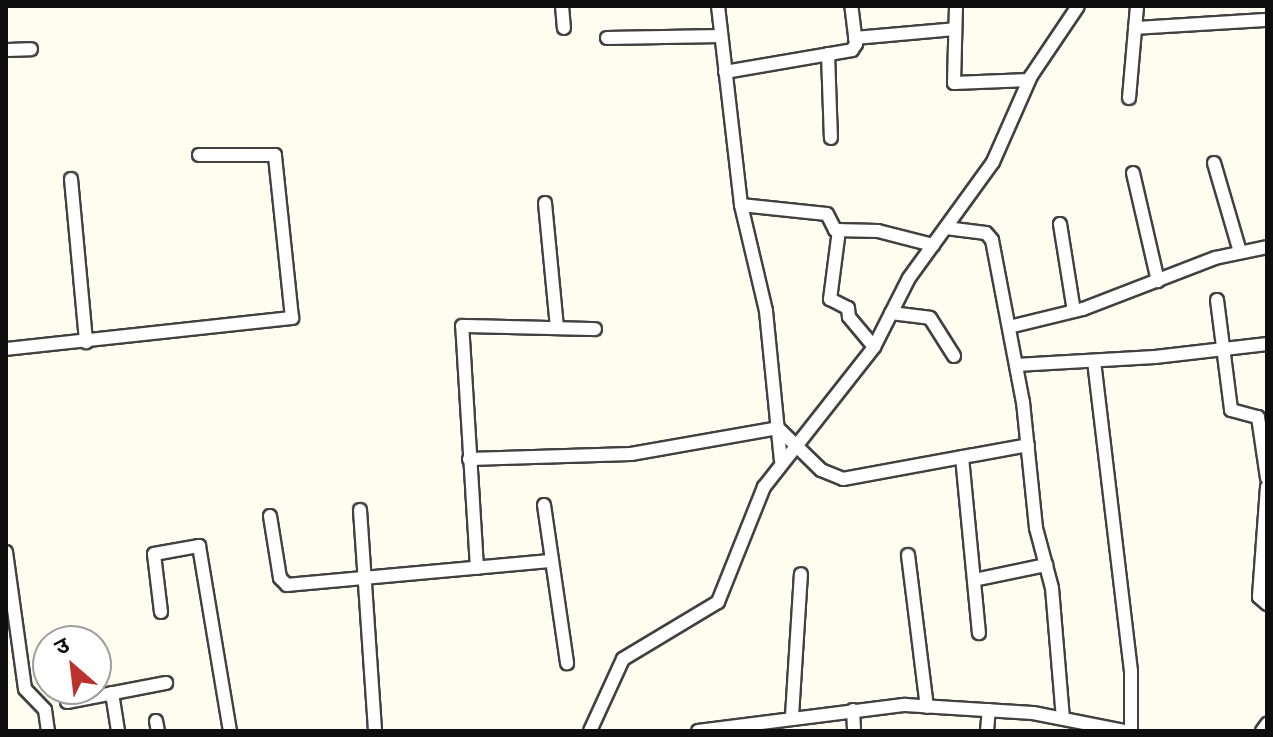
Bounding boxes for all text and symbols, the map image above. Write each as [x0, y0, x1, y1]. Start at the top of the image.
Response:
north arrow [32, 625, 112, 705]
text: उ [49, 629, 74, 661]

